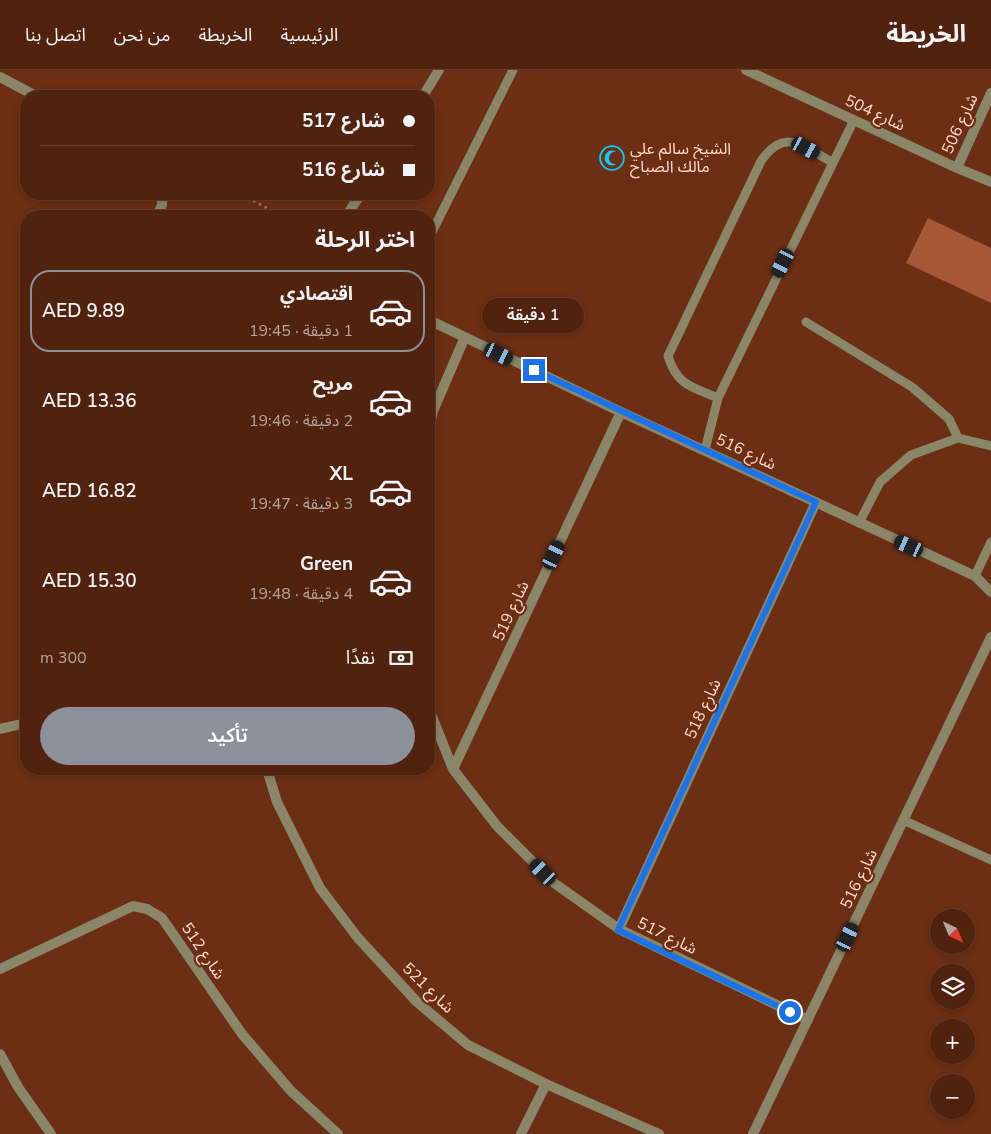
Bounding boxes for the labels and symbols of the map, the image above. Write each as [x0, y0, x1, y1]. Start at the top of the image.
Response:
street label: شارع 504 [841, 89, 909, 137]
street label: شارع 506 [936, 90, 984, 158]
car [789, 134, 822, 162]
place label: الشيخ سالم علي مالك الصباح [630, 138, 731, 179]
mosque icon: الشيخ سالم علي مالك الصباح [599, 145, 625, 171]
car [769, 246, 796, 280]
callout: 1 دقيقة [483, 298, 585, 332]
car [482, 341, 515, 367]
route end [523, 359, 545, 381]
street label: شارع 516 [712, 428, 780, 476]
car [892, 533, 925, 559]
car [540, 538, 567, 572]
street label: شارع 519 [487, 577, 535, 645]
street label: شارع 518 [679, 675, 727, 743]
street label: شارع 516 [835, 845, 884, 913]
car [527, 856, 558, 888]
north arrow [930, 909, 975, 954]
street label: شارع 517 [633, 912, 701, 961]
street label: شارع 512 [175, 918, 230, 984]
car [834, 920, 861, 954]
street label: شارع 521 [397, 958, 459, 1019]
route start [779, 1001, 801, 1023]

